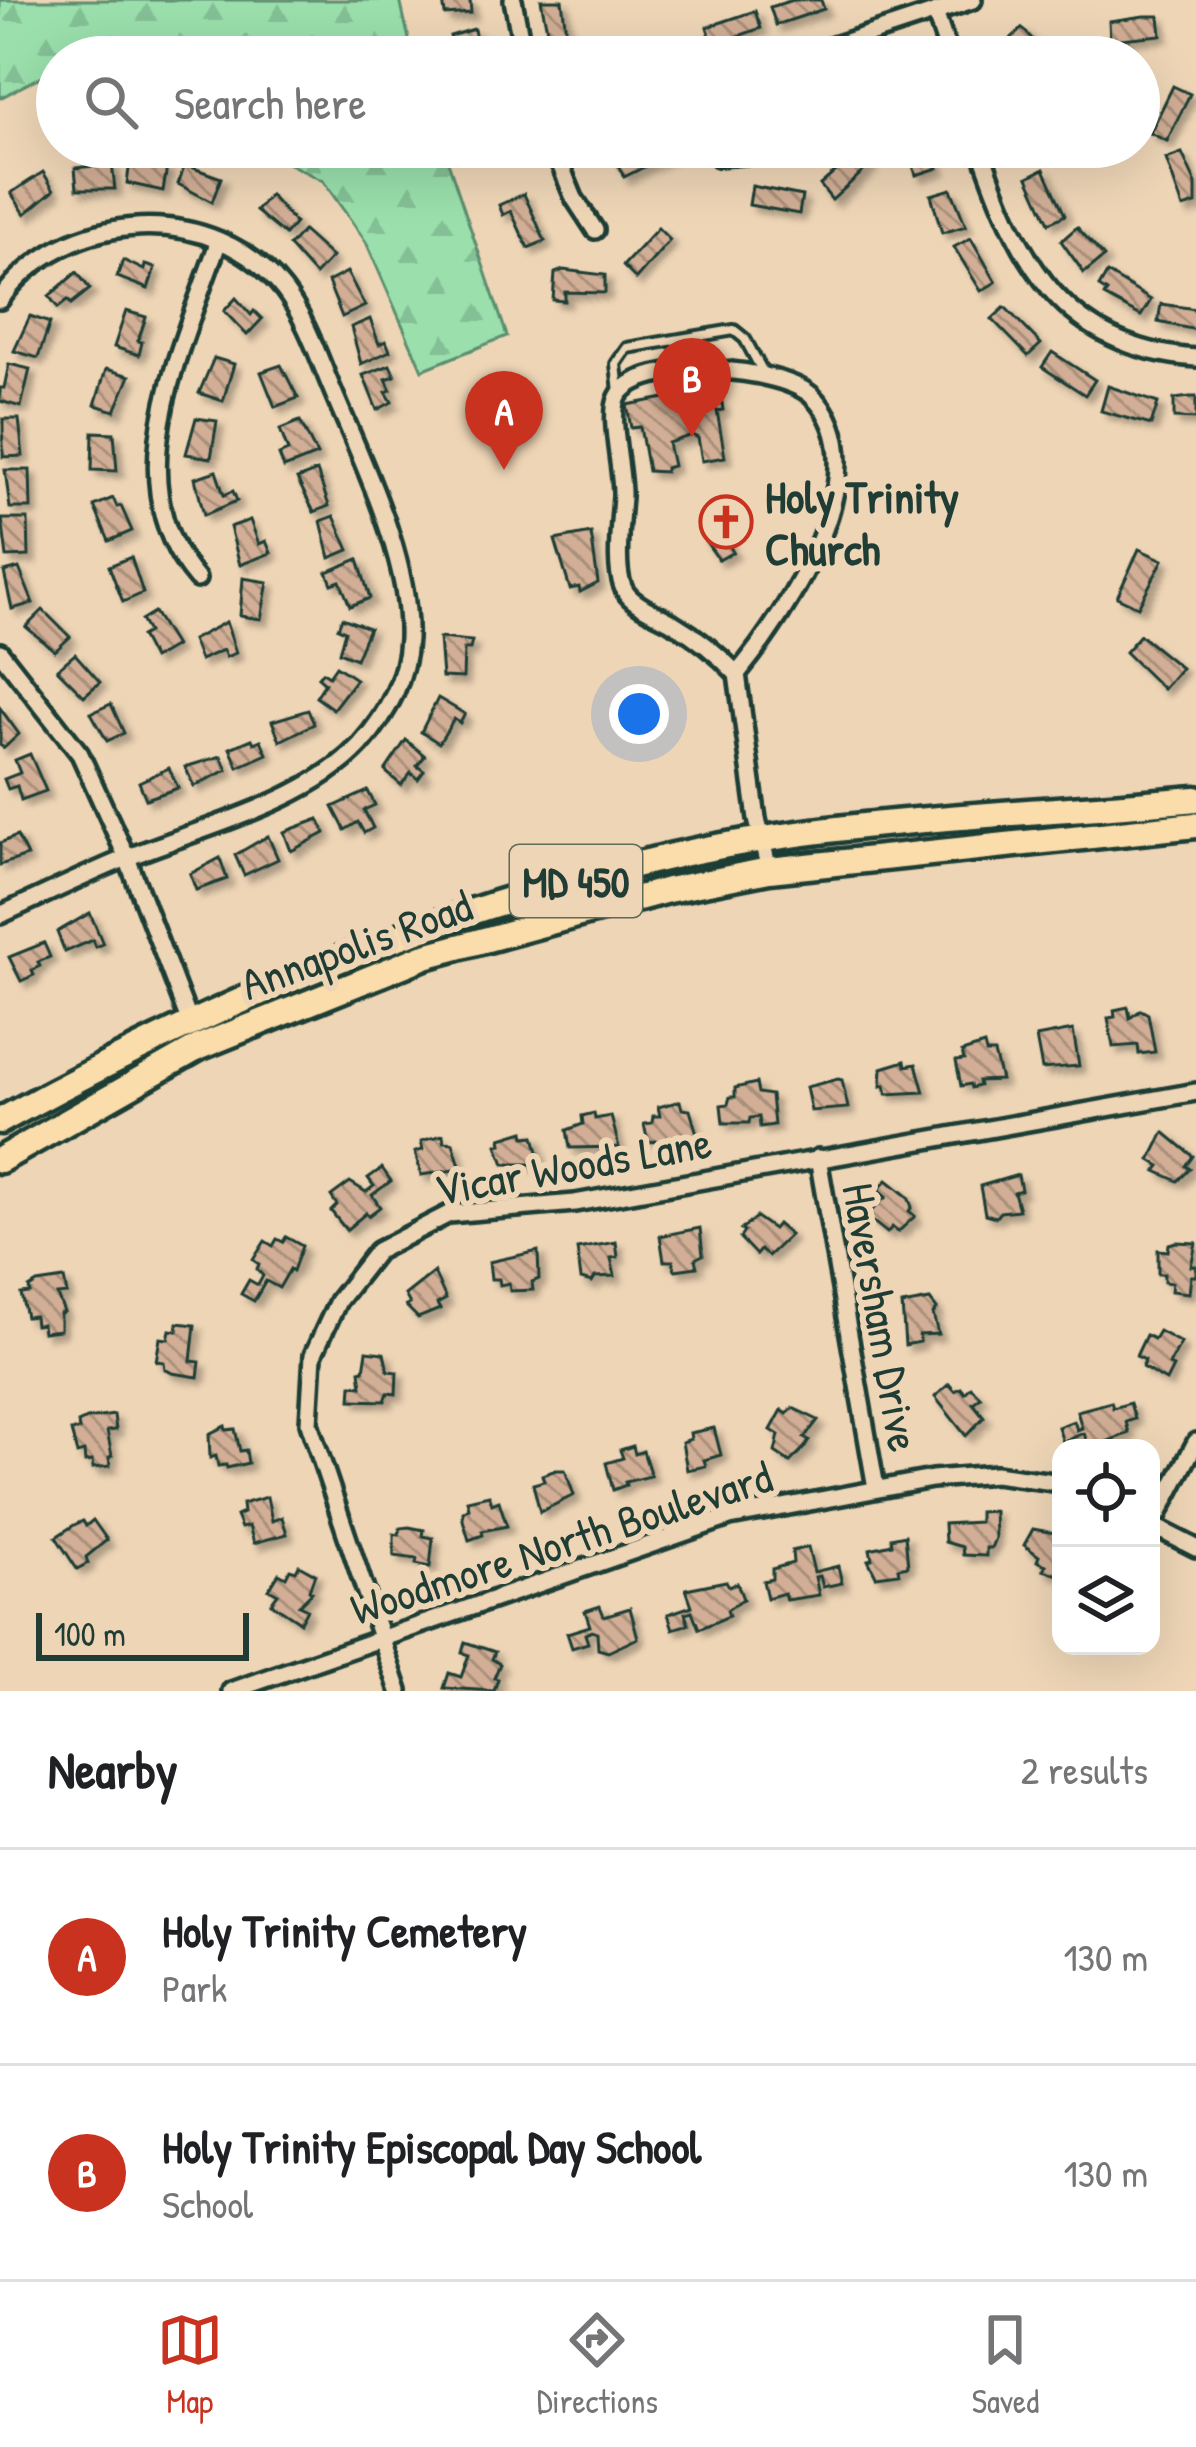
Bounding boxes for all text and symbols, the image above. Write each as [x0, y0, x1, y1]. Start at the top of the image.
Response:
search box [36, 36, 1160, 168]
icon: search [78, 69, 144, 135]
text: Search here [174, 72, 366, 133]
pin: B [653, 338, 731, 437]
pin: A [465, 371, 543, 470]
place label: Holy Trinity Church [765, 466, 959, 579]
church icon: Holy Trinity Church [698, 494, 754, 550]
your location [609, 684, 669, 744]
road number: MD 450 [510, 845, 642, 917]
street label: Annapolis Road [232, 874, 480, 1014]
street label: Vicar Woods Lane [430, 1111, 716, 1219]
street label: Haversham Drive [828, 1178, 936, 1456]
map controls [1052, 1439, 1160, 1655]
button: locate [1052, 1439, 1160, 1547]
street label: Woodmore North Boulevard [343, 1445, 779, 1639]
button: layers [1052, 1547, 1160, 1655]
scale bar [36, 1607, 249, 1660]
text: 100 m [54, 1612, 126, 1656]
text: Nearby [48, 1735, 178, 1804]
text: 2 results [1021, 1743, 1148, 1796]
text: Holy Trinity Cemetery [162, 1900, 527, 1961]
text: A [77, 1930, 97, 1983]
text: 130 m [1063, 1930, 1148, 1983]
text: Park [162, 1961, 227, 2014]
text: Holy Trinity Episcopal Day School [162, 2116, 701, 2177]
text: B [77, 2146, 97, 2199]
text: 130 m [1063, 2146, 1148, 2199]
text: School [162, 2177, 253, 2230]
tab: Map [157, 2307, 223, 2423]
tab: Directions [537, 2307, 658, 2423]
tab: Saved [972, 2307, 1039, 2423]

